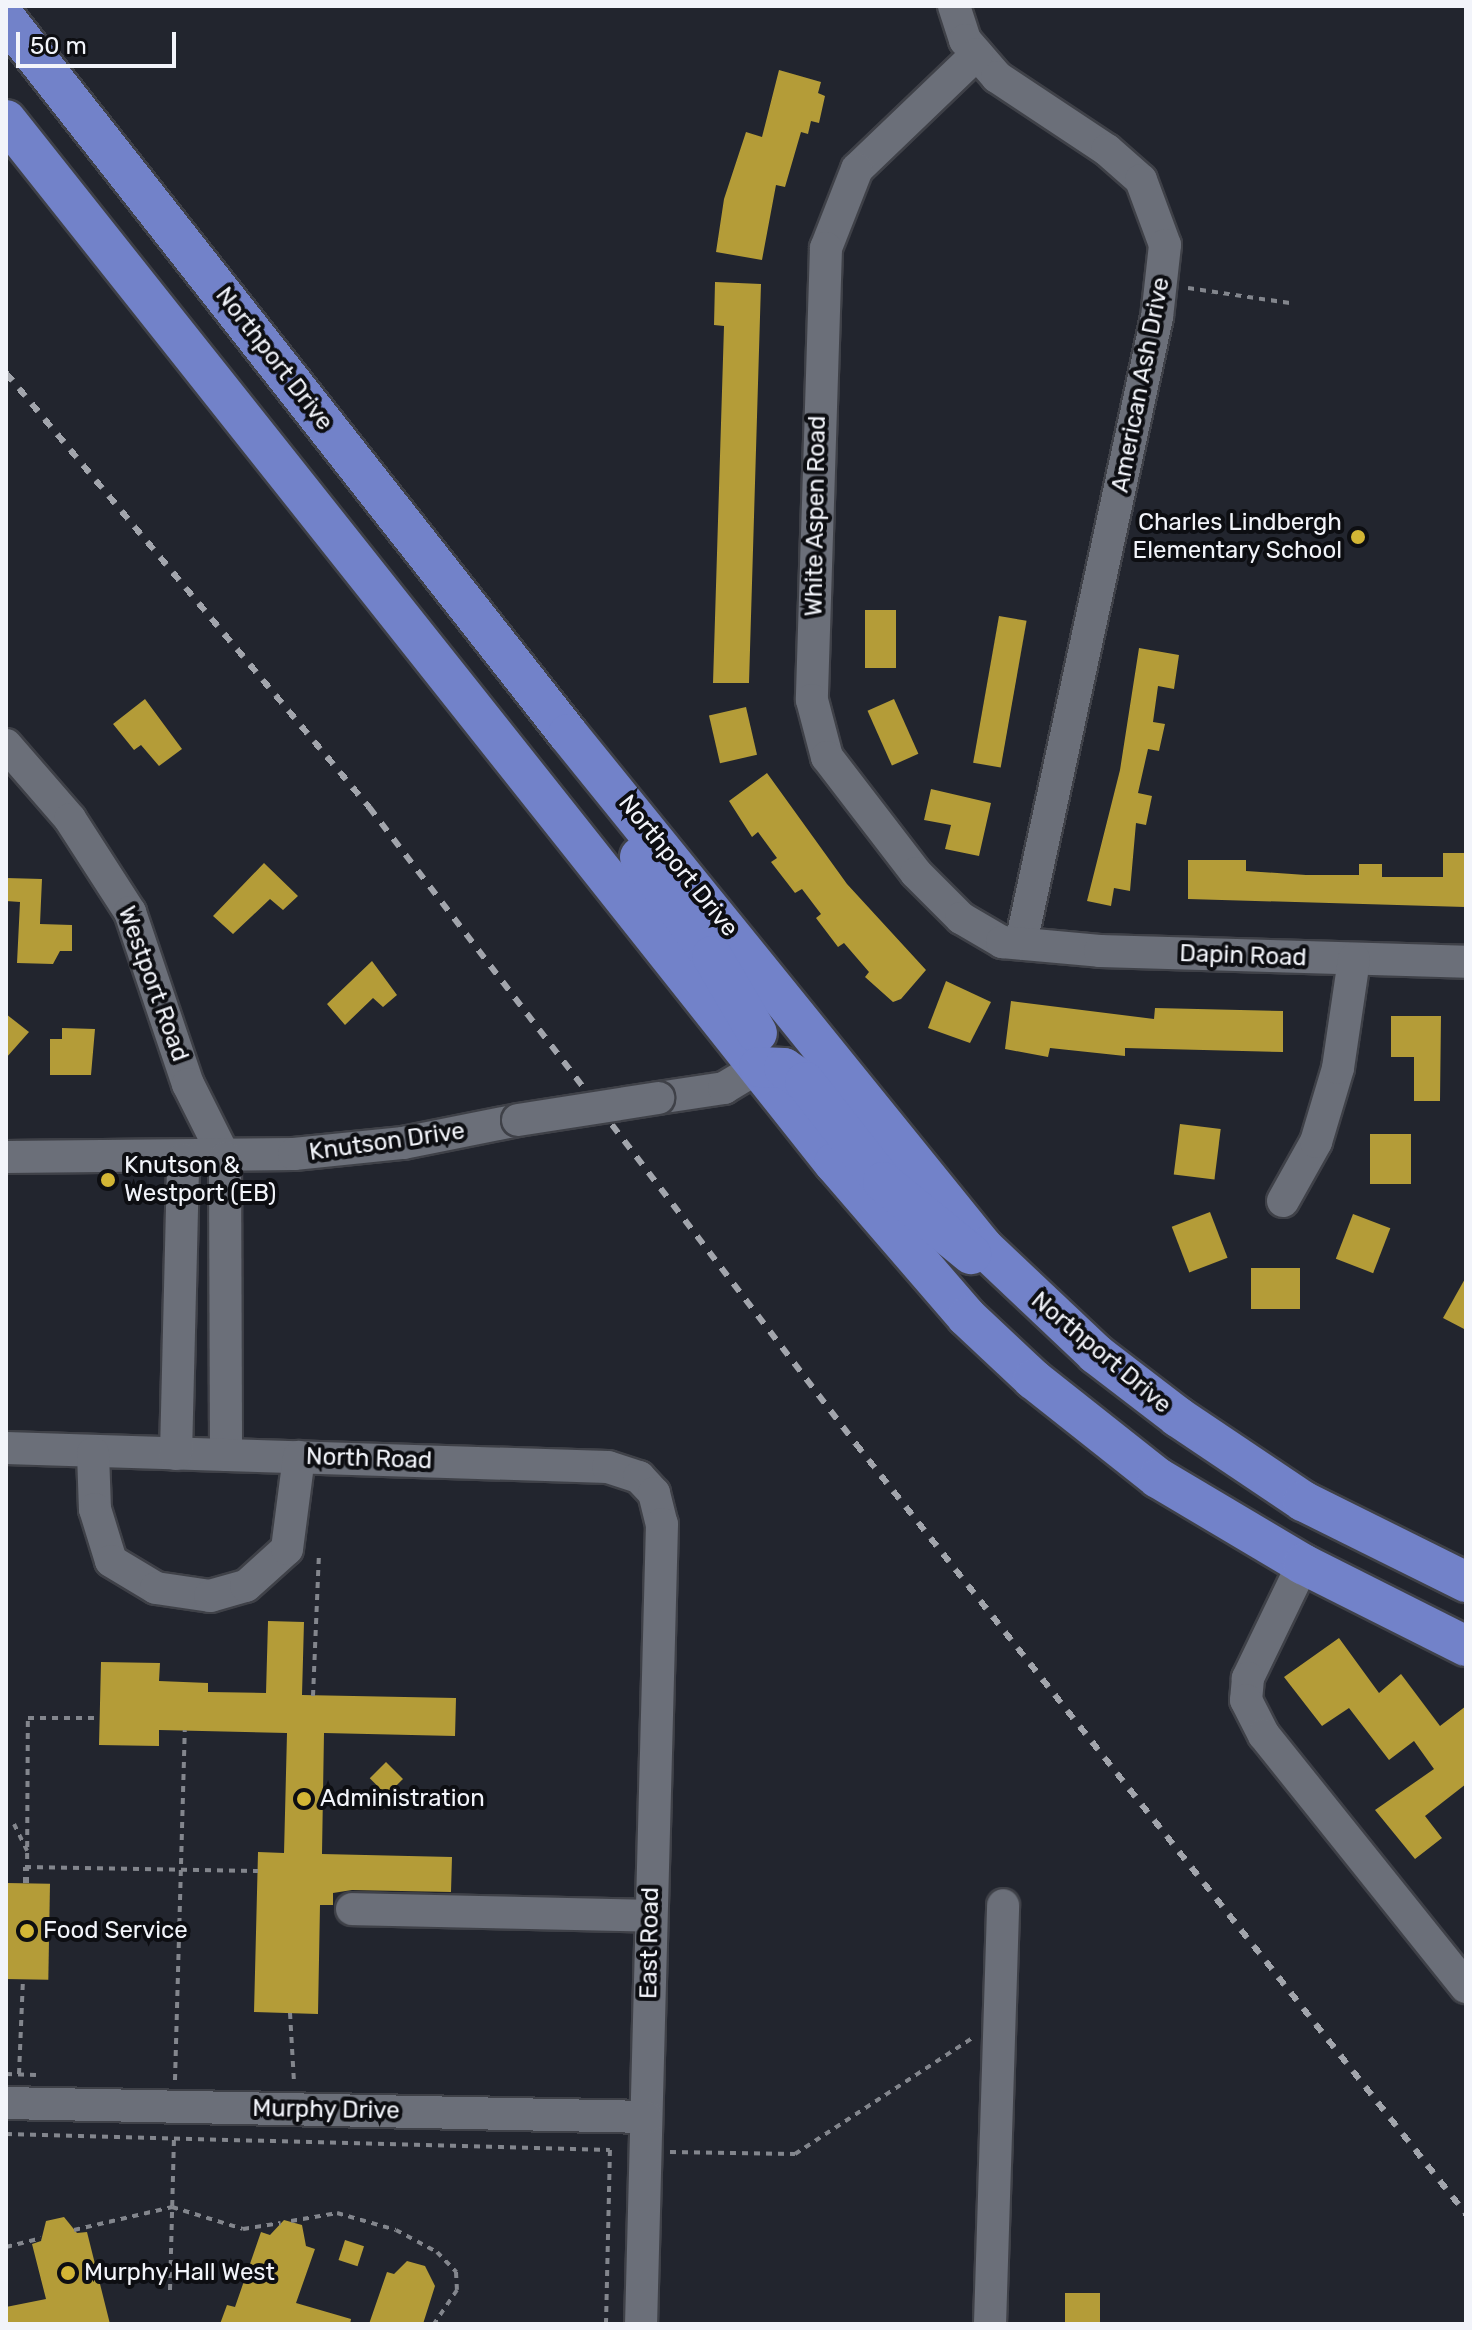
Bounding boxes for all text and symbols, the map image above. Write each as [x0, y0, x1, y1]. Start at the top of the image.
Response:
scale bar [20, 16, 180, 66]
text: 50 m [30, 32, 87, 60]
street label: American Ash Drive [1106, 275, 1176, 495]
street label: Northport Drive [209, 282, 339, 436]
street label: White Aspen Road [800, 415, 832, 617]
place label: Charles Lindbergh Elementary School [1132, 509, 1342, 565]
marker: Charles Lindbergh Elementary School [1349, 528, 1367, 546]
street label: Northport Drive [612, 789, 744, 943]
street label: Westport Road [112, 902, 194, 1066]
street label: Dapin Road [1179, 939, 1307, 973]
street label: Knutson Drive [307, 1117, 467, 1167]
place label: Knutson & Westport (EB) [124, 1152, 276, 1208]
marker: Knutson & Westport (EB) [99, 1171, 117, 1189]
street label: Northport Drive [1025, 1286, 1177, 1420]
street label: North Road [305, 1442, 433, 1476]
place label: Administration [320, 1785, 485, 1813]
marker: Administration [295, 1790, 313, 1808]
street label: East Road [635, 1887, 665, 1999]
place label: Food Service [43, 1917, 188, 1945]
marker: Food Service [18, 1922, 36, 1940]
street label: Murphy Drive [252, 2094, 400, 2126]
place label: Murphy Hall West [84, 2259, 276, 2287]
marker: Murphy Hall West [59, 2264, 77, 2282]

